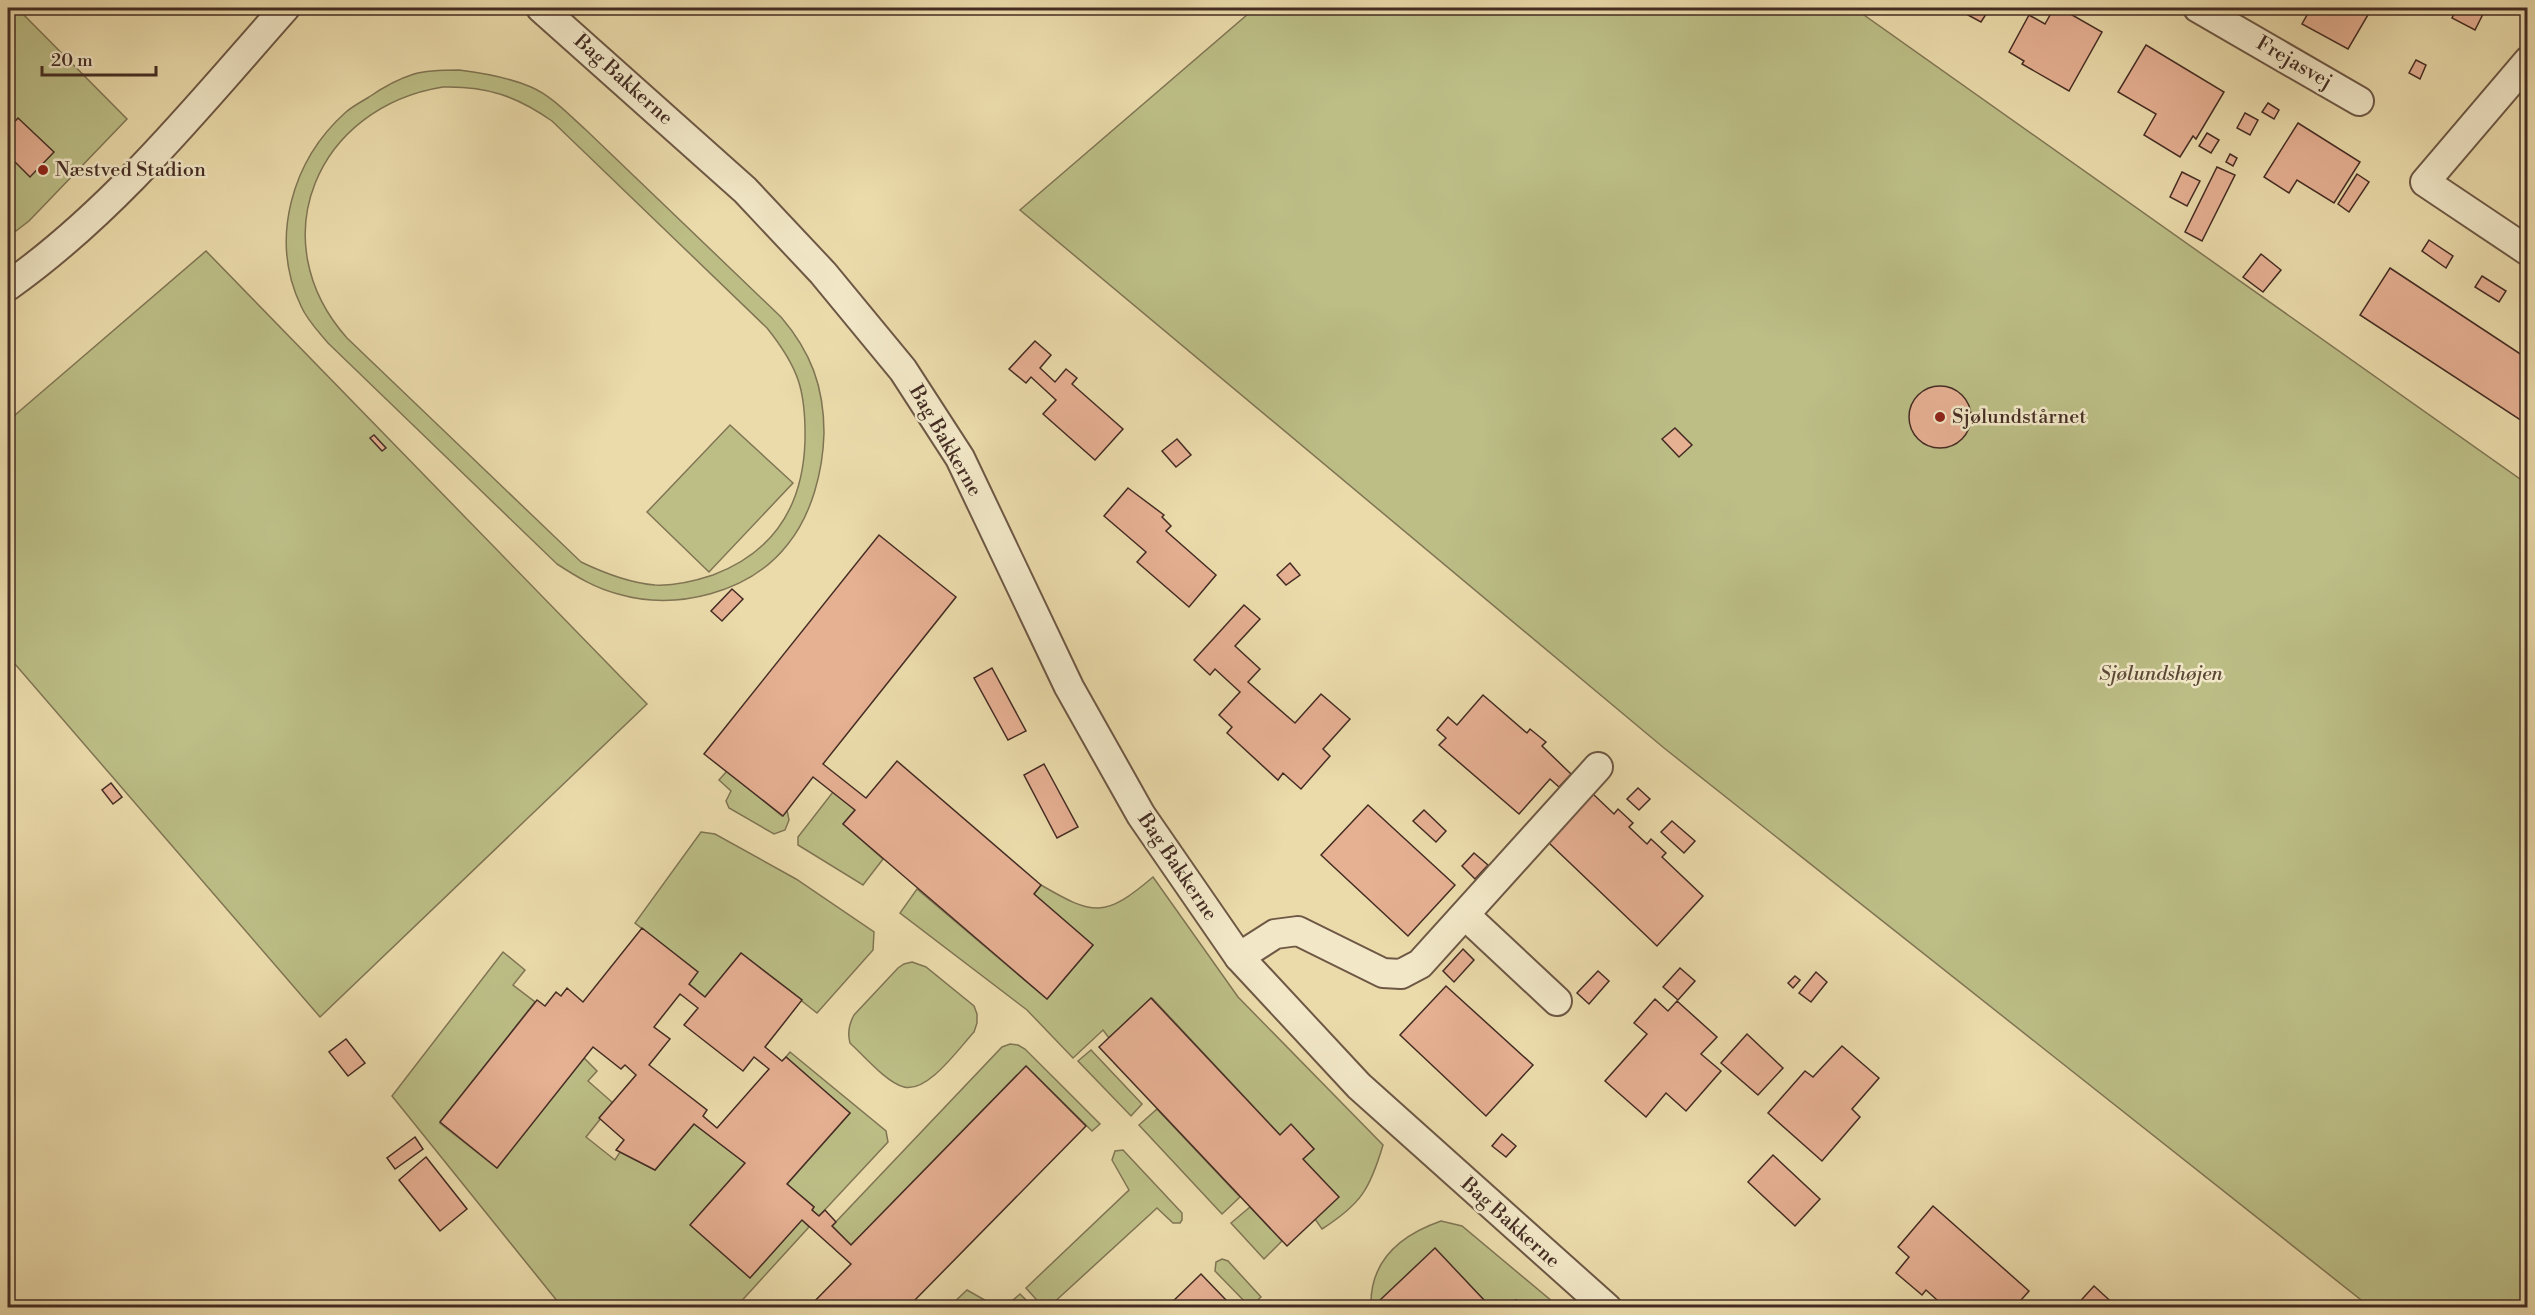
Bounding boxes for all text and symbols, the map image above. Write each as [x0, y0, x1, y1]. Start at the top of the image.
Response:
street label: Bag Bakkerne [568, 28, 678, 131]
street label: Frejasvej [2251, 31, 2337, 95]
scale bar [42, 39, 156, 77]
text: 20 m [51, 49, 93, 72]
place label: Næstved Stadion [55, 158, 206, 183]
marker: Næstved Stadion [36, 163, 50, 177]
street label: Bag Bakkerne [903, 380, 987, 501]
place label: Sjølundstårnet [1952, 405, 2086, 430]
marker: Sjølundstårnet [1933, 410, 1947, 424]
park label: Sjølundshøjen [2099, 662, 2224, 687]
street label: Bag Bakkerne [1131, 808, 1222, 926]
street label: Bag Bakkerne [1455, 1171, 1565, 1274]

